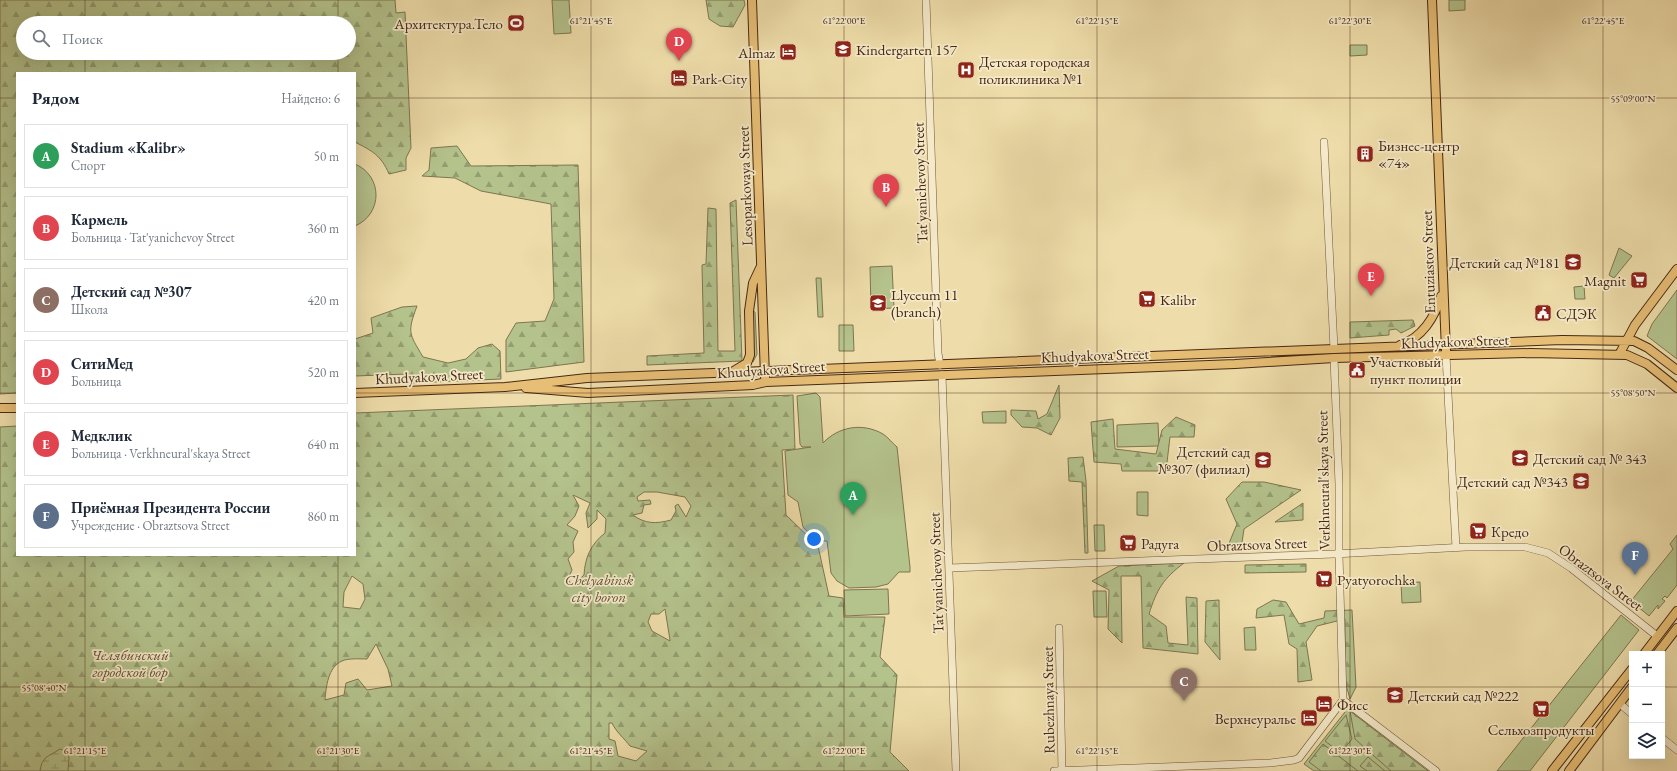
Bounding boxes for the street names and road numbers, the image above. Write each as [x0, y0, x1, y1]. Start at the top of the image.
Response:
street label: Tat'yanichevoy Street [908, 122, 932, 244]
street label: Lesoparkovaya Street [733, 125, 757, 246]
street label: Entuziastov Street [1417, 210, 1439, 314]
street label: Khudyakova Street [1401, 330, 1510, 352]
street label: Khudyakova Street [1041, 344, 1150, 366]
street label: Khudyakova Street [716, 356, 826, 382]
street label: Khudyakova Street [374, 364, 484, 388]
street label: Verkhneural'skaya Street [1312, 410, 1334, 550]
street label: Tat'yanichevoy Street [924, 512, 948, 634]
street label: Obraztsova Street [1206, 533, 1308, 555]
street label: Obraztsova Street [1555, 539, 1647, 615]
street label: Rubezhnaya Street [1038, 646, 1058, 754]

